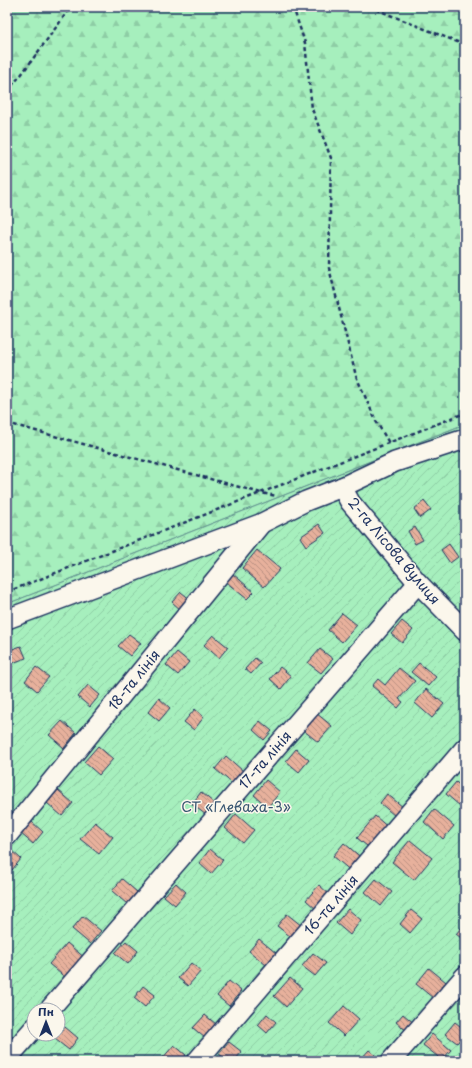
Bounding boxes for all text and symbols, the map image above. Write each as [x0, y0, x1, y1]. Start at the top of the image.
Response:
street label: 2-га Лісова вулиця [343, 493, 446, 609]
street label: 18-та лінія [102, 645, 165, 715]
street label: 17-та лінія [233, 726, 296, 794]
park label: СТ «Глеваха-3» [181, 796, 291, 817]
street label: 16-та лінія [298, 870, 363, 940]
north arrow [26, 1002, 66, 1042]
text: Пн [38, 1003, 54, 1020]

